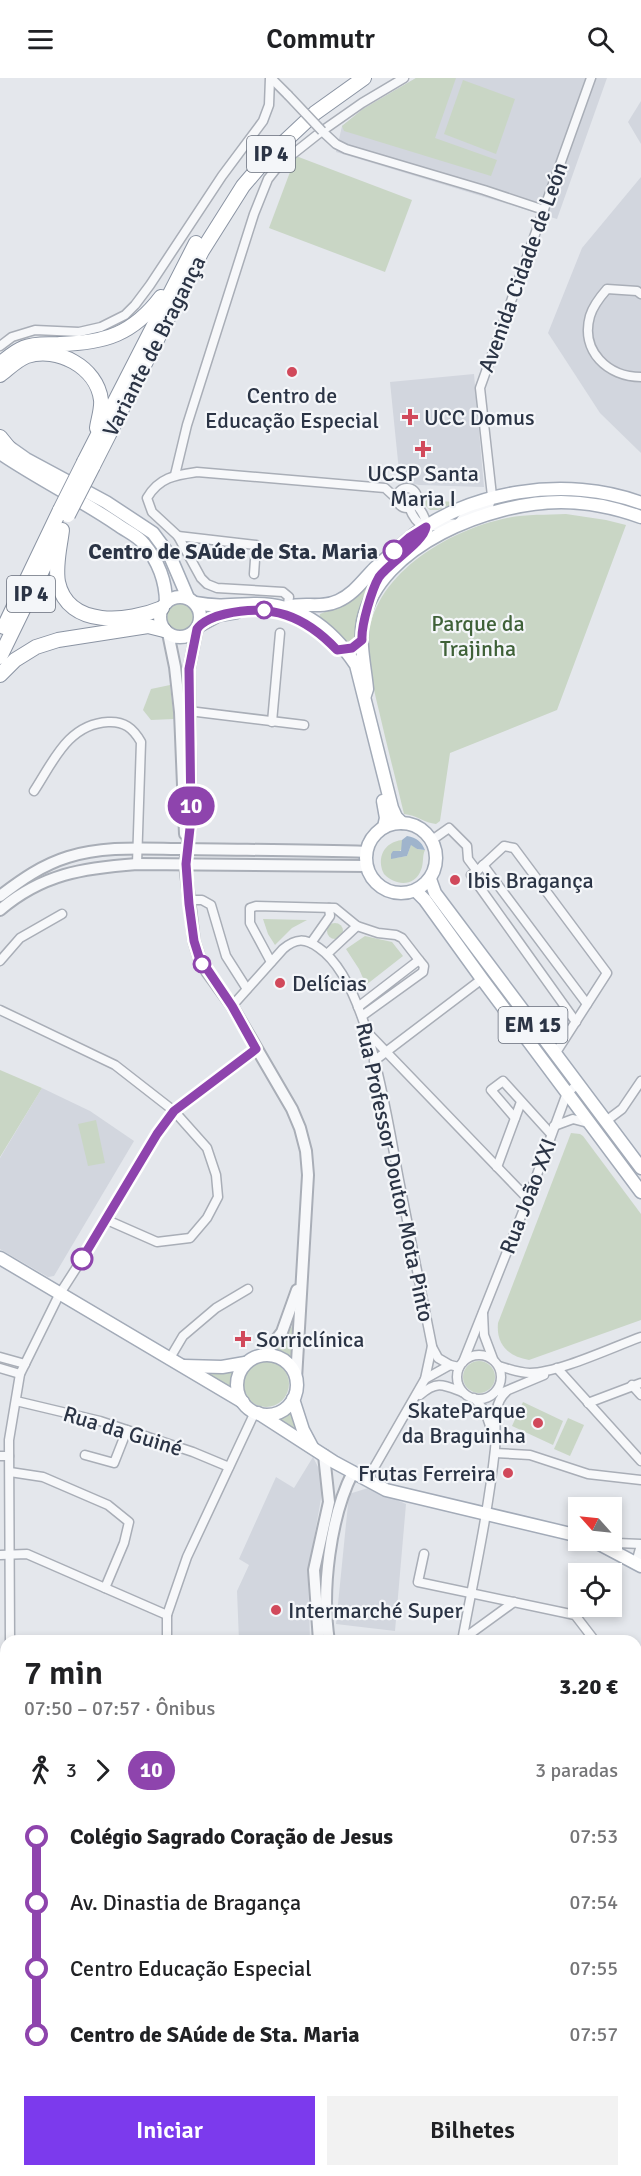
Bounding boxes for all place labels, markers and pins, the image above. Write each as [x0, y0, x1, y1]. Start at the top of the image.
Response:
marker: Centro de Educação Especial [285, 365, 299, 379]
place label: Centro de Educação Especial [205, 382, 379, 434]
place label: UCC Domus [424, 404, 535, 431]
marker: UCC Domus [401, 408, 419, 426]
marker: UCSP Santa Maria I [414, 440, 432, 458]
place label: UCSP Santa Maria I [367, 460, 479, 512]
place label: Centro de SAúde de Sta. Maria [88, 538, 378, 565]
marker: Centro de SAúde de Sta. Maria [383, 540, 405, 562]
unlabelled marker [255, 601, 273, 619]
place label: Ibis Bragança [467, 867, 594, 894]
marker: Ibis Bragança [448, 873, 462, 887]
unlabelled marker [193, 955, 211, 973]
place label: Delícias [292, 970, 367, 997]
marker: Delícias [273, 976, 287, 990]
unlabelled marker [71, 1248, 93, 1270]
place label: Sorriclínica [256, 1326, 364, 1353]
marker: Sorriclínica [234, 1330, 252, 1348]
place label: SkateParque da Braguinha [402, 1397, 526, 1449]
marker: SkateParque da Braguinha [531, 1416, 545, 1430]
place label: Frutas Ferreira [358, 1460, 496, 1487]
marker: Frutas Ferreira [501, 1466, 515, 1480]
place label: Intermarché Super [288, 1597, 463, 1624]
marker: Intermarché Super [269, 1603, 283, 1617]

